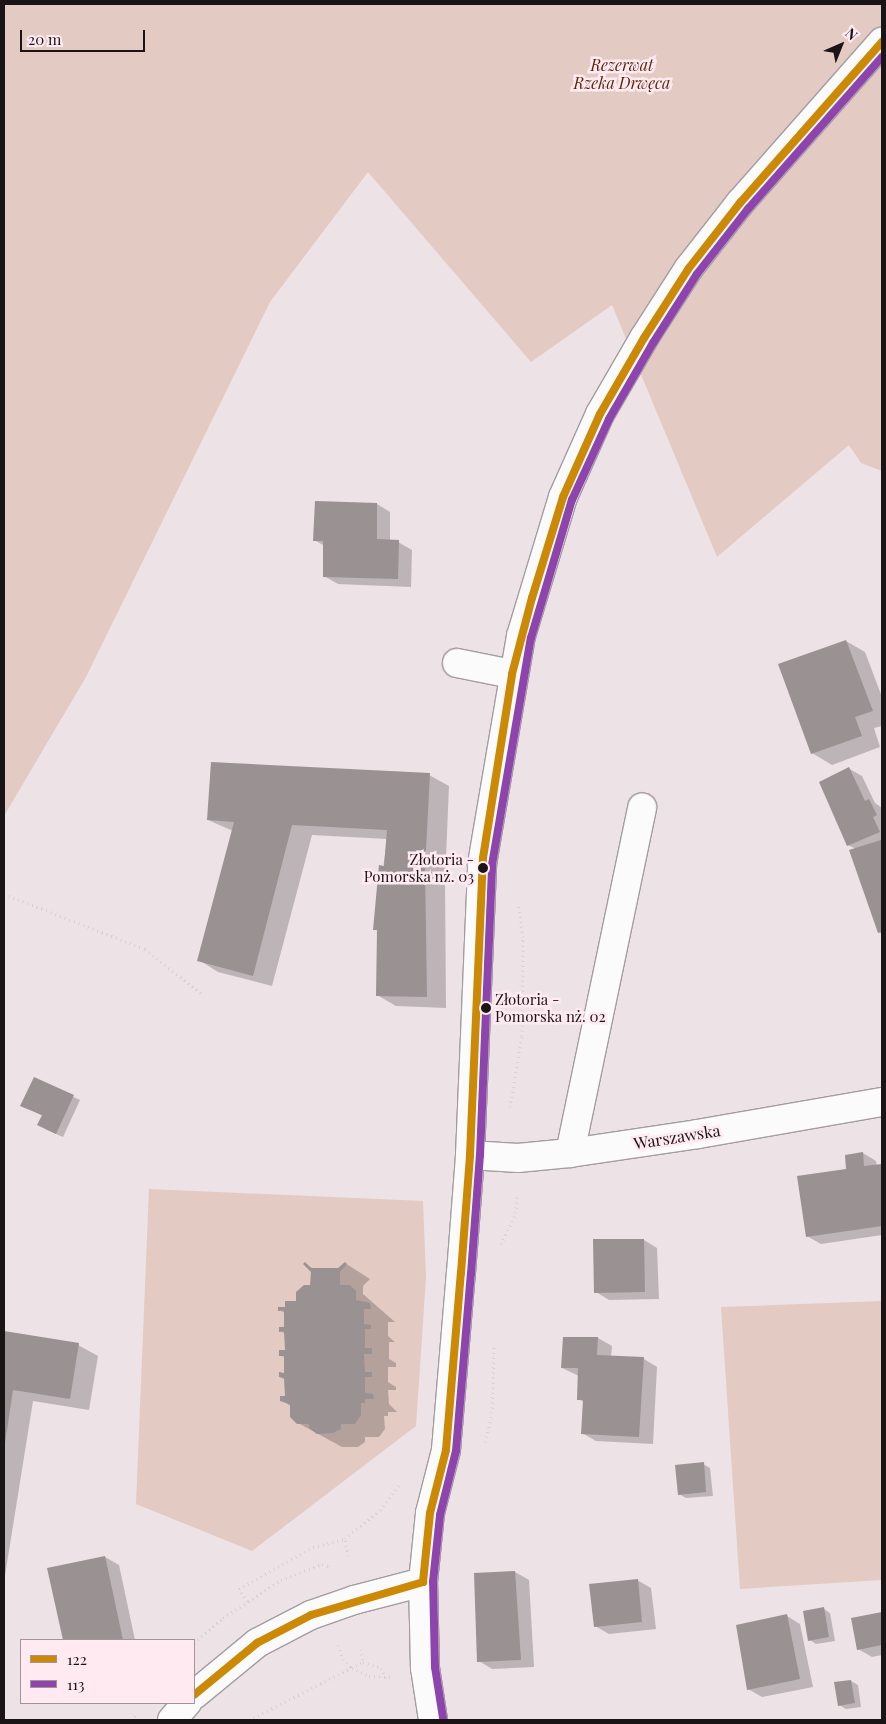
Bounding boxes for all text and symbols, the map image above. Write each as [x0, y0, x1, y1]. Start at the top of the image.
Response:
scale bar [22, 20, 148, 52]
north arrow [816, 20, 866, 70]
text: N [842, 23, 862, 44]
text: 20 m [28, 29, 61, 49]
park label: Rezerwat Rzeka Drwęca [574, 55, 670, 93]
place label: Złotoria - Pomorska nż. 03 [364, 850, 474, 885]
marker: Złotoria - Pomorska nż. 03 [478, 863, 488, 873]
place label: Złotoria - Pomorska nż. 02 [495, 990, 606, 1025]
marker: Złotoria - Pomorska nż. 02 [481, 1003, 491, 1013]
street label: Warszawska [632, 1121, 722, 1153]
legend [20, 1639, 195, 1704]
text: 122 [67, 1649, 87, 1669]
text: 113 [67, 1674, 85, 1694]

